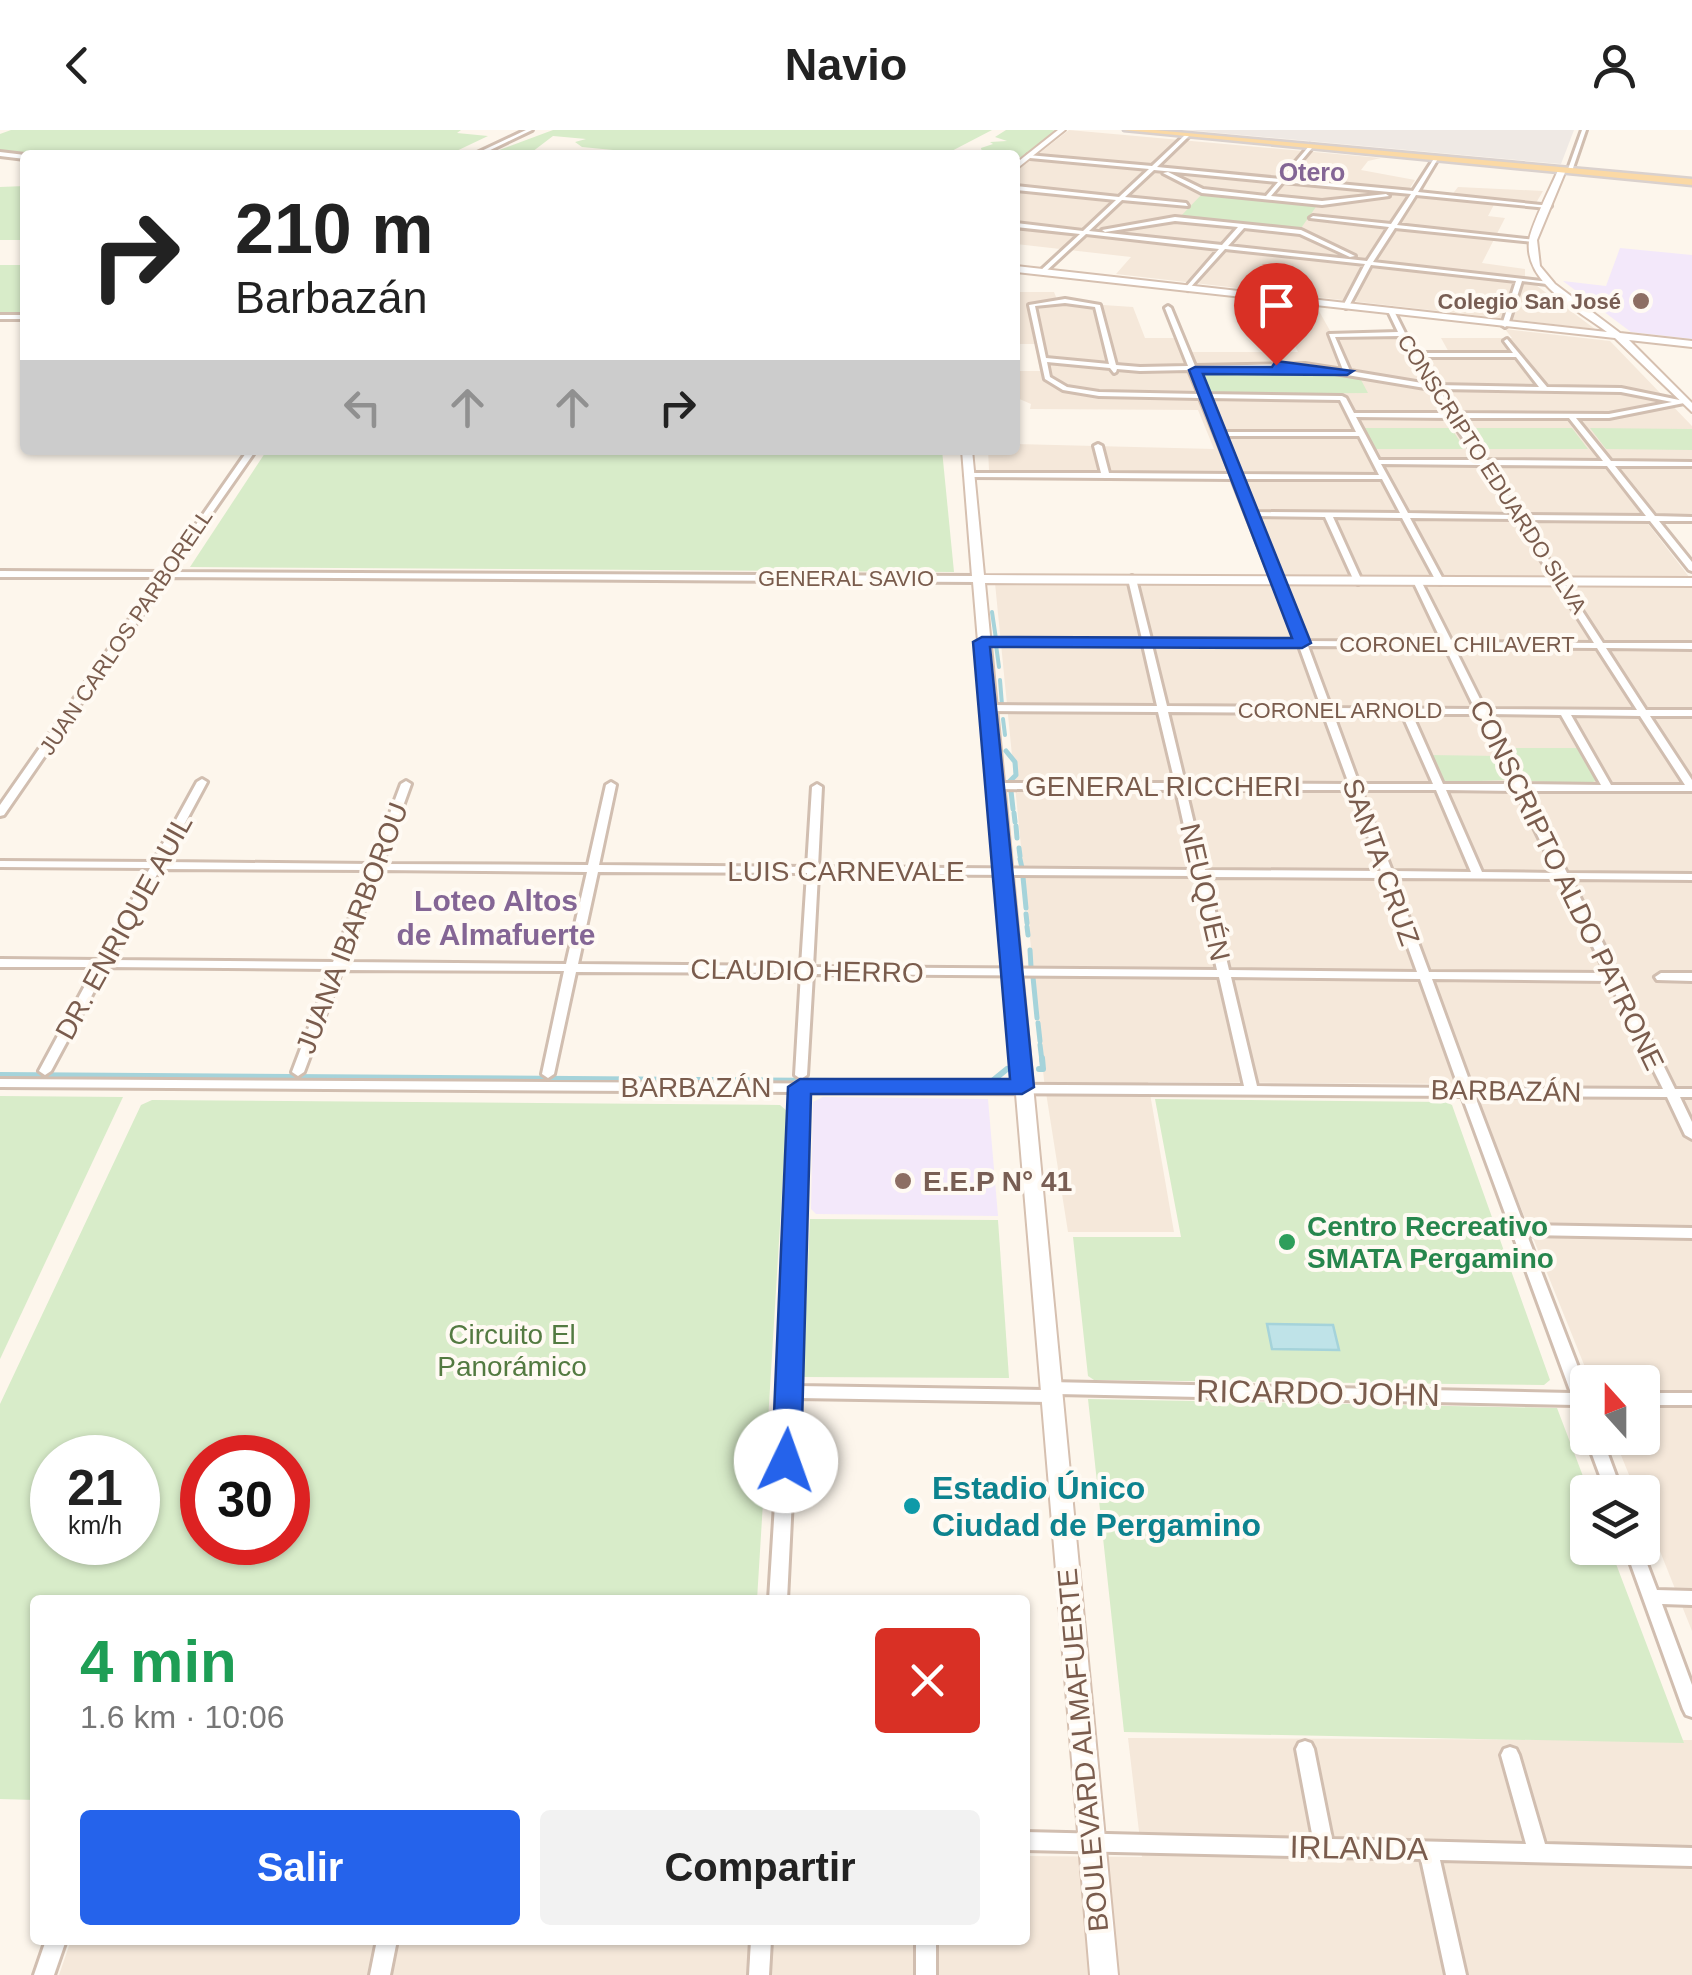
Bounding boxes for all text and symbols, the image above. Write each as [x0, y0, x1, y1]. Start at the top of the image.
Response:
icon: back [50, 38, 105, 93]
icon: person [1587, 38, 1642, 93]
text: Navio [785, 39, 907, 90]
district label: Otero [1279, 158, 1345, 186]
icon: right [70, 190, 200, 320]
text: 210 m [235, 190, 433, 268]
pin [1234, 263, 1319, 366]
text: Barbazán [235, 272, 428, 323]
icon: arrive [1249, 278, 1304, 333]
place label: Colegio San José [1438, 289, 1621, 314]
marker: Colegio San José [1630, 290, 1652, 312]
street label: CONSCRIPTO EDUARDO SILVA [1392, 330, 1592, 618]
icon: left [335, 380, 390, 435]
icon: ahead [440, 380, 495, 435]
icon: ahead [545, 380, 600, 435]
icon: right [650, 380, 705, 435]
street label: JUAN CARLOS PARBORELL [34, 505, 218, 759]
street label: GENERAL SAVIO [758, 566, 934, 591]
street label: CORONEL CHILAVERT [1339, 632, 1575, 657]
street label: CONSCRIPTO ALDO PATRONE [1464, 695, 1670, 1075]
street label: CORONEL ARNOLD [1238, 698, 1442, 723]
street label: GENERAL RICCHERI [1025, 771, 1301, 802]
street label: SANTA CRUZ [1336, 774, 1426, 950]
street label: JUANA IBARBOROU [290, 798, 414, 1058]
street label: DR. ENRIQUE AUIL [49, 809, 199, 1045]
street label: NEUQUÉN [1174, 820, 1236, 964]
street label: LUIS CARNEVALE [727, 856, 965, 887]
district label: Loteo Altos de Almafuerte [397, 884, 595, 951]
street label: CLAUDIO HERRO [690, 953, 924, 989]
street label: BARBAZÁN [621, 1072, 771, 1103]
street label: BARBAZÁN [1430, 1074, 1582, 1108]
place label: E.E.P N° 41 [923, 1166, 1072, 1197]
marker: E.E.P N° 41 [892, 1170, 914, 1192]
place label: Centro Recreativo SMATA Pergamino [1307, 1211, 1554, 1274]
marker: Centro Recreativo SMATA Pergamino [1276, 1231, 1298, 1253]
park label: Circuito El Panorámico [437, 1319, 587, 1382]
north arrow [1570, 1365, 1660, 1455]
map controls [1570, 1365, 1660, 1565]
street label: RICARDO JOHN [1196, 1373, 1440, 1413]
position arrow [734, 1409, 838, 1513]
speed limit sign: 30 [180, 1435, 310, 1565]
text: 21 [67, 1460, 123, 1516]
place label: Estadio Único Ciudad de Pergamino [932, 1470, 1261, 1543]
button: layers [1570, 1475, 1660, 1565]
marker: Estadio Único Ciudad de Pergamino [901, 1495, 923, 1517]
text: km/h [68, 1511, 122, 1539]
street label: BOULEVARD ALMAFUERTE [1052, 1567, 1114, 1933]
text: 4 min [80, 1628, 237, 1695]
button: close [875, 1628, 980, 1733]
text: 1.6 km · 10:06 [80, 1699, 285, 1735]
button: Salir [80, 1810, 520, 1925]
button: Compartir [540, 1810, 980, 1925]
street label: IRLANDA [1289, 1829, 1429, 1867]

